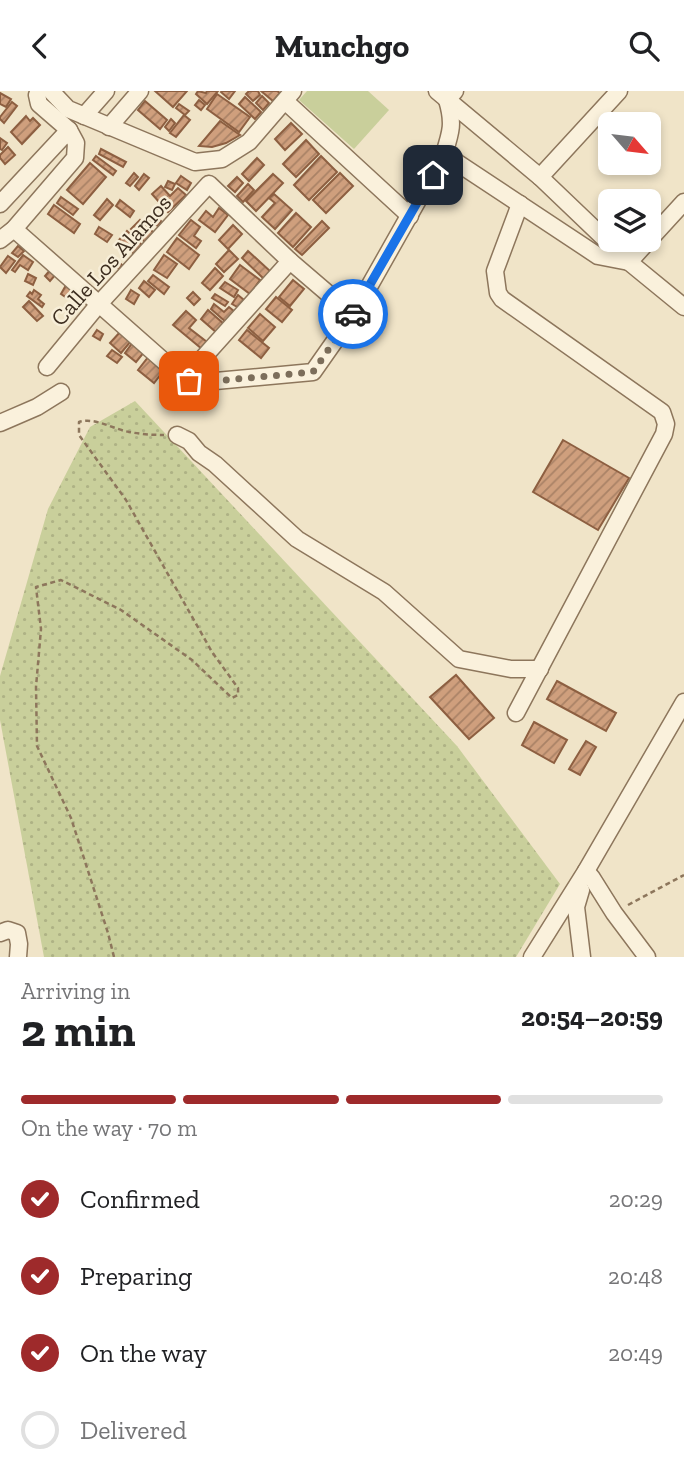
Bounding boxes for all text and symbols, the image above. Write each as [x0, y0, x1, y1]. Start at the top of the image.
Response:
icon: back [21, 27, 59, 65]
text: Munchgo [275, 27, 409, 65]
icon: search [625, 27, 663, 65]
north arrow [598, 112, 662, 175]
map controls [598, 112, 661, 252]
pin [403, 145, 463, 205]
icon: home [414, 156, 452, 194]
street label: Calle Los Alamos [45, 189, 177, 331]
button: layers [598, 189, 661, 252]
courier [318, 279, 388, 349]
icon: car [334, 295, 372, 333]
pin [159, 351, 219, 411]
icon: bag [170, 362, 208, 400]
text: Arriving in [21, 977, 130, 1005]
text: 20:54–20:59 [521, 1001, 663, 1033]
text: 2 min [21, 1003, 136, 1058]
text: On the way · 70 m [21, 1114, 197, 1142]
icon: check [21, 1180, 59, 1218]
text: Confirmed [80, 1183, 200, 1215]
text: 20:29 [609, 1185, 663, 1213]
icon: check [21, 1257, 59, 1295]
text: Preparing [80, 1260, 192, 1292]
text: 20:48 [608, 1262, 663, 1290]
icon: check [21, 1334, 59, 1372]
text: On the way [80, 1337, 207, 1369]
text: 20:49 [608, 1339, 663, 1367]
text: Delivered [80, 1414, 187, 1446]

